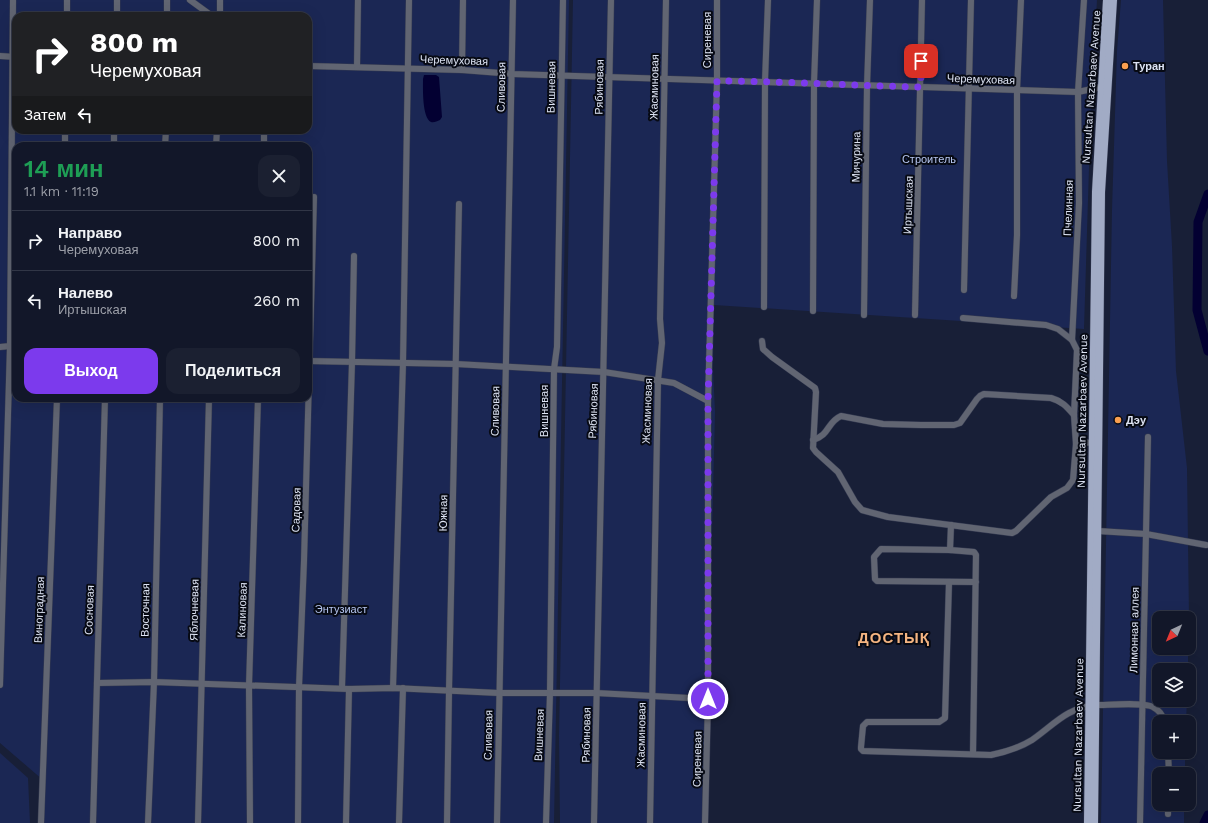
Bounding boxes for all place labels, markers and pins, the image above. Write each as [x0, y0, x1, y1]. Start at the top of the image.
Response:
pin [904, 44, 938, 78]
place label: Туран [1133, 60, 1165, 73]
marker: Туран [1120, 61, 1130, 71]
place label: Дэу [1126, 414, 1147, 427]
marker: Дэу [1113, 415, 1123, 425]

